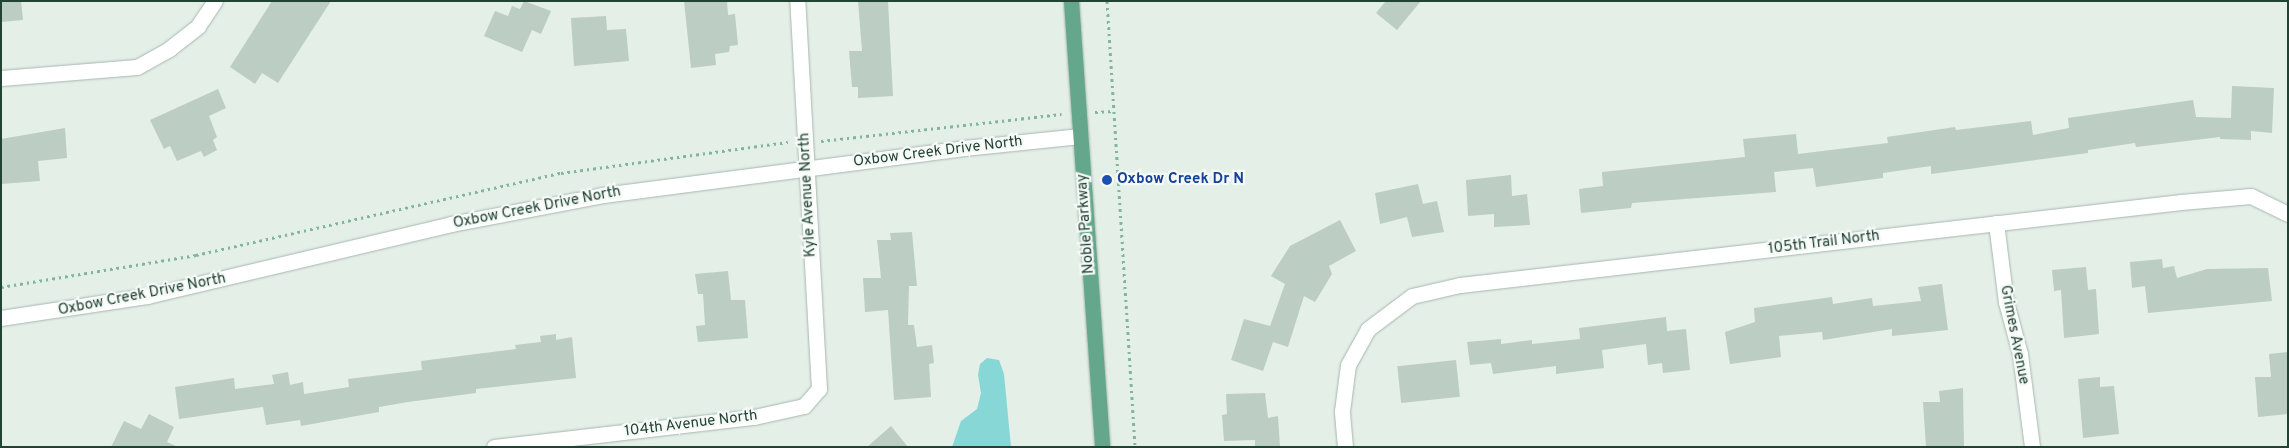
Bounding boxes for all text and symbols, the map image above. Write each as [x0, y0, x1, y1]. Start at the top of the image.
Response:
street label: Kyle Avenue North [796, 132, 820, 258]
street label: Oxbow Creek Drive North [852, 133, 1024, 171]
place label: Oxbow Creek Dr N [1117, 171, 1244, 189]
street label: Noble Parkway [1074, 173, 1098, 275]
marker: Oxbow Creek Dr N [1101, 174, 1113, 186]
street label: Oxbow Creek Drive North [452, 183, 622, 233]
street label: 105th Trail North [1767, 227, 1881, 259]
street label: Oxbow Creek Drive North [57, 270, 227, 320]
street label: Grimes Avenue [1995, 283, 2033, 387]
street label: 104th Avenue North [623, 407, 759, 441]

